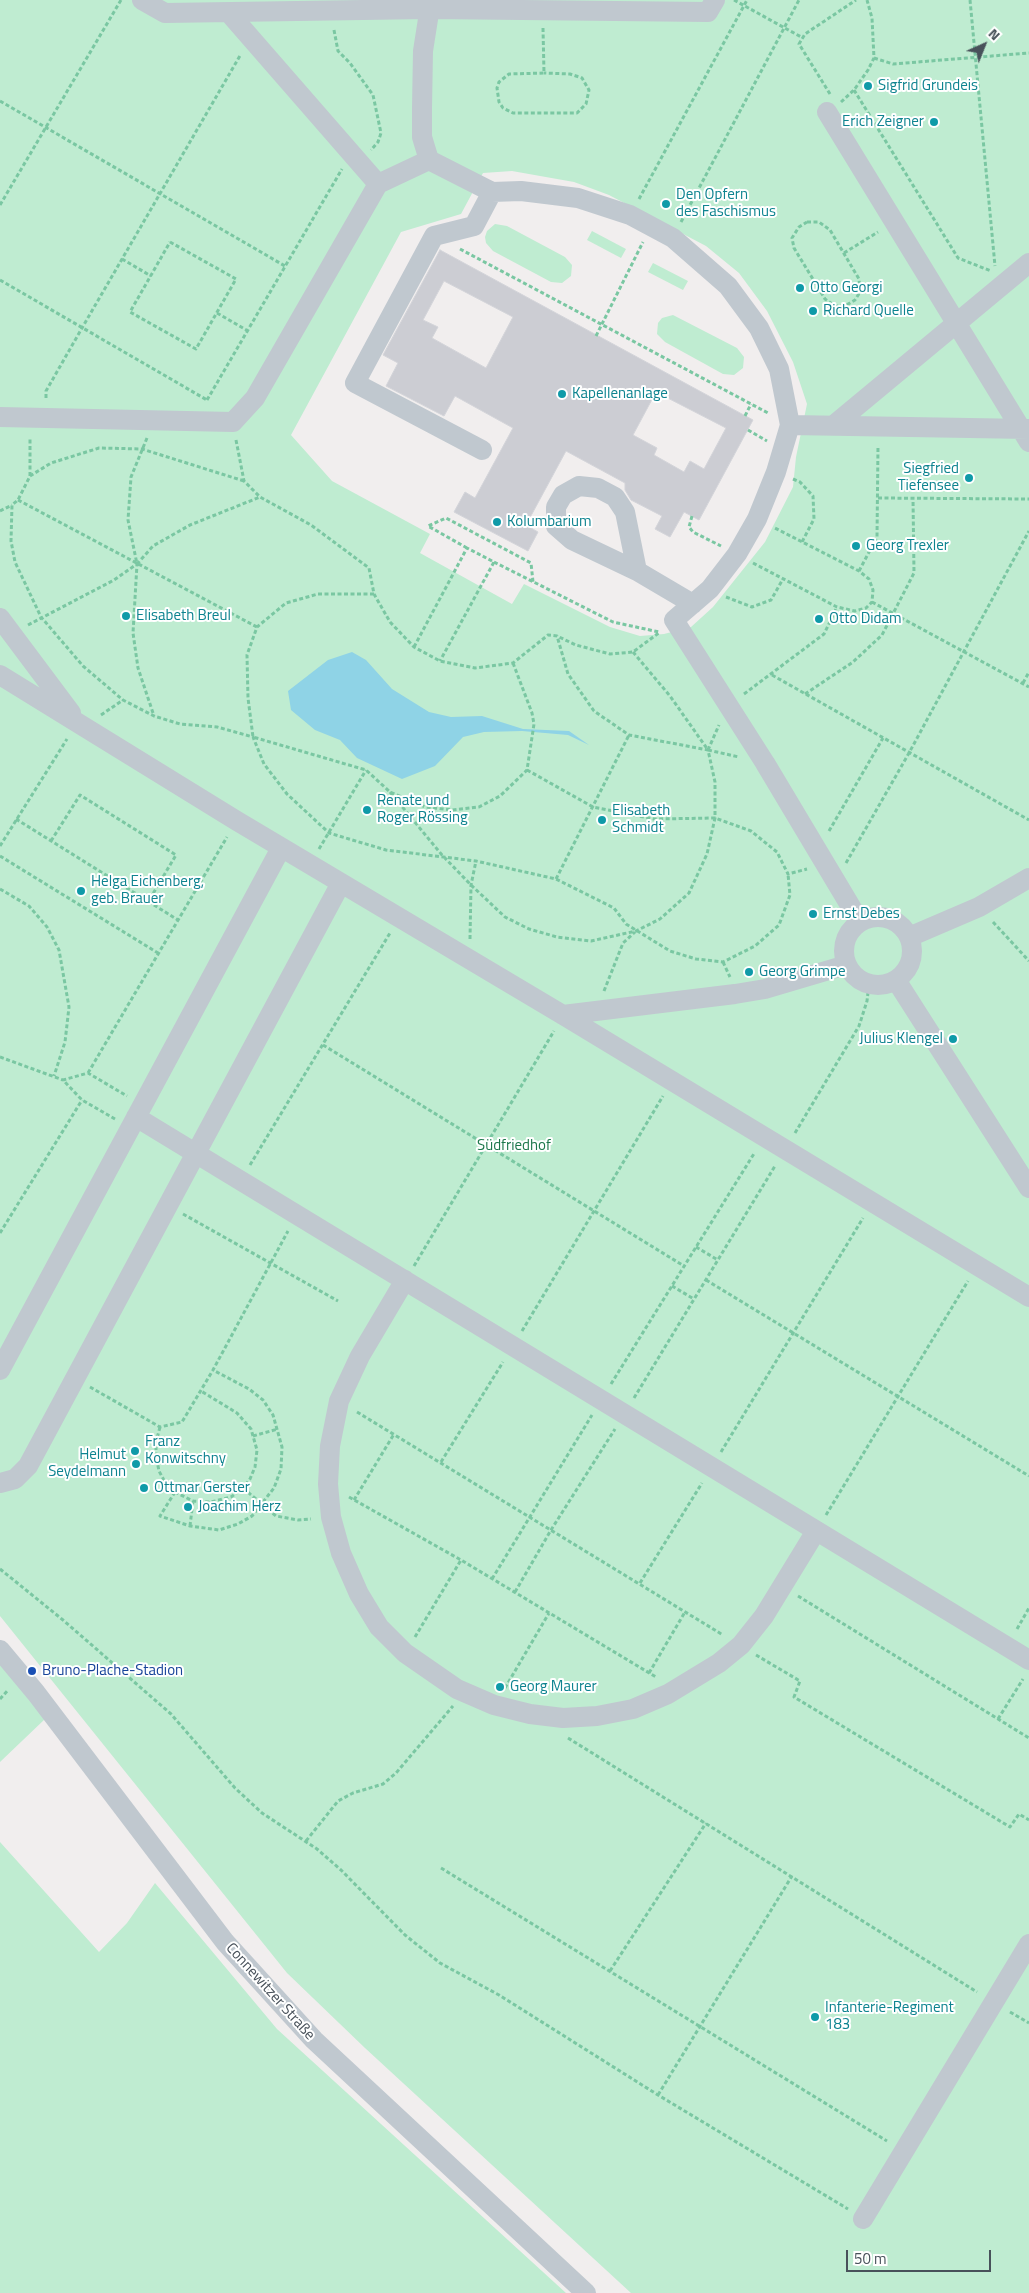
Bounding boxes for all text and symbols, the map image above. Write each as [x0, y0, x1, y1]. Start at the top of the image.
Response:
north arrow [959, 20, 1009, 70]
text: N [984, 23, 1006, 45]
place label: Sigfrid Grundeis [878, 77, 978, 95]
marker: Sigfrid Grundeis [862, 80, 874, 92]
place label: Erich Zeigner [842, 113, 924, 131]
marker: Erich Zeigner [928, 116, 940, 128]
place label: Den Opfern des Faschismus [676, 186, 776, 221]
marker: Den Opfern des Faschismus [660, 198, 672, 210]
place label: Otto Georgi [810, 279, 882, 297]
marker: Otto Georgi [794, 282, 806, 294]
place label: Richard Quelle [823, 302, 914, 320]
marker: Richard Quelle [807, 305, 819, 317]
place label: Kapellenanlage [572, 385, 668, 403]
marker: Kapellenanlage [556, 388, 568, 400]
place label: Siegfried Tiefensee [898, 460, 959, 495]
marker: Siegfried Tiefensee [963, 472, 975, 484]
place label: Kolumbarium [507, 513, 592, 531]
marker: Kolumbarium [491, 516, 503, 528]
place label: Georg Trexler [866, 537, 949, 555]
marker: Georg Trexler [850, 540, 862, 552]
place label: Elisabeth Breul [136, 607, 231, 625]
marker: Elisabeth Breul [120, 610, 132, 622]
place label: Otto Didam [829, 610, 902, 628]
marker: Otto Didam [813, 613, 825, 625]
place label: Renate und Roger Rössing [377, 792, 468, 827]
place label: Elisabeth Schmidt [612, 802, 670, 837]
marker: Renate und Roger Rössing [361, 804, 373, 816]
marker: Elisabeth Schmidt [596, 814, 608, 826]
place label: Helga Eichenberg, geb. Brauer [91, 873, 204, 908]
marker: Helga Eichenberg, geb. Brauer [75, 885, 87, 897]
place label: Ernst Debes [823, 905, 900, 923]
marker: Ernst Debes [807, 908, 819, 920]
place label: Georg Grimpe [759, 963, 846, 981]
marker: Georg Grimpe [743, 966, 755, 978]
place label: Julius Klengel [859, 1030, 943, 1048]
marker: Julius Klengel [947, 1033, 959, 1045]
park label: Südfriedhof [477, 1137, 551, 1155]
place label: Franz Konwitschny [145, 1433, 226, 1468]
marker: Franz Konwitschny [129, 1445, 141, 1457]
place label: Helmut Seydelmann [48, 1446, 126, 1481]
marker: Helmut Seydelmann [130, 1458, 142, 1470]
place label: Ottmar Gerster [154, 1479, 250, 1497]
marker: Ottmar Gerster [138, 1482, 150, 1494]
place label: Joachim Herz [198, 1498, 281, 1516]
marker: Joachim Herz [182, 1501, 194, 1513]
place label: Bruno-Plache-Stadion [42, 1662, 183, 1680]
marker: Bruno-Plache-Stadion [26, 1665, 38, 1677]
place label: Georg Maurer [510, 1678, 597, 1696]
marker: Georg Maurer [494, 1681, 506, 1693]
street label: Connewitzer Straße [222, 1940, 318, 2044]
place label: Infanterie-Regiment 183 [825, 1999, 954, 2034]
marker: Infanterie-Regiment 183 [809, 2011, 821, 2023]
scale bar [849, 2240, 994, 2272]
text: 50 m [854, 2247, 887, 2270]

